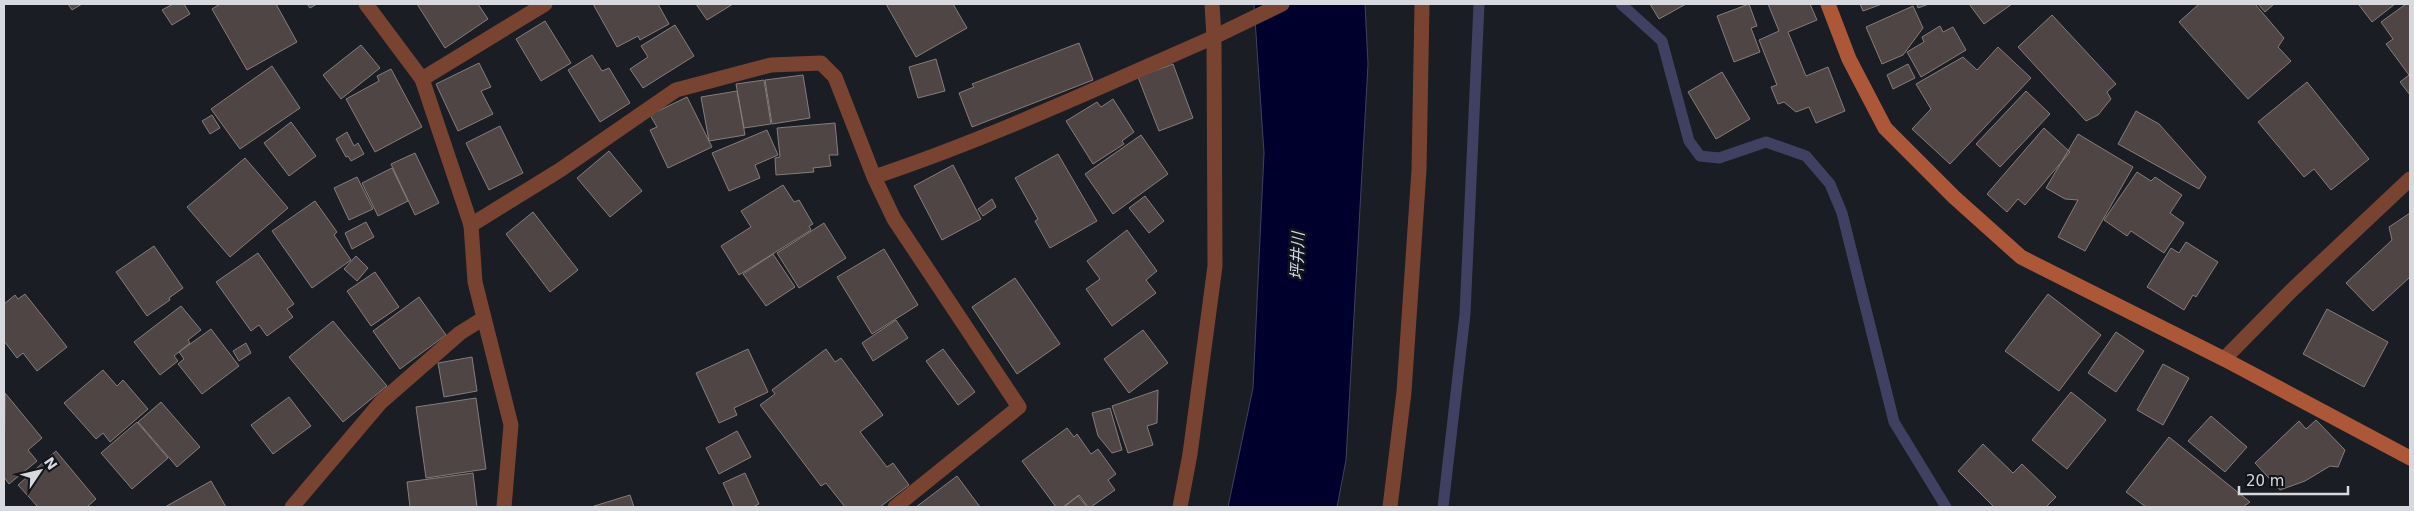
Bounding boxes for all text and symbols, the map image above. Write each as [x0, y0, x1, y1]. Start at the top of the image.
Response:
water label: 坪井川 [1287, 230, 1308, 280]
north arrow [15, 446, 65, 496]
text: N [41, 454, 61, 473]
scale bar [2239, 464, 2348, 496]
text: 20 m [2246, 472, 2284, 490]

